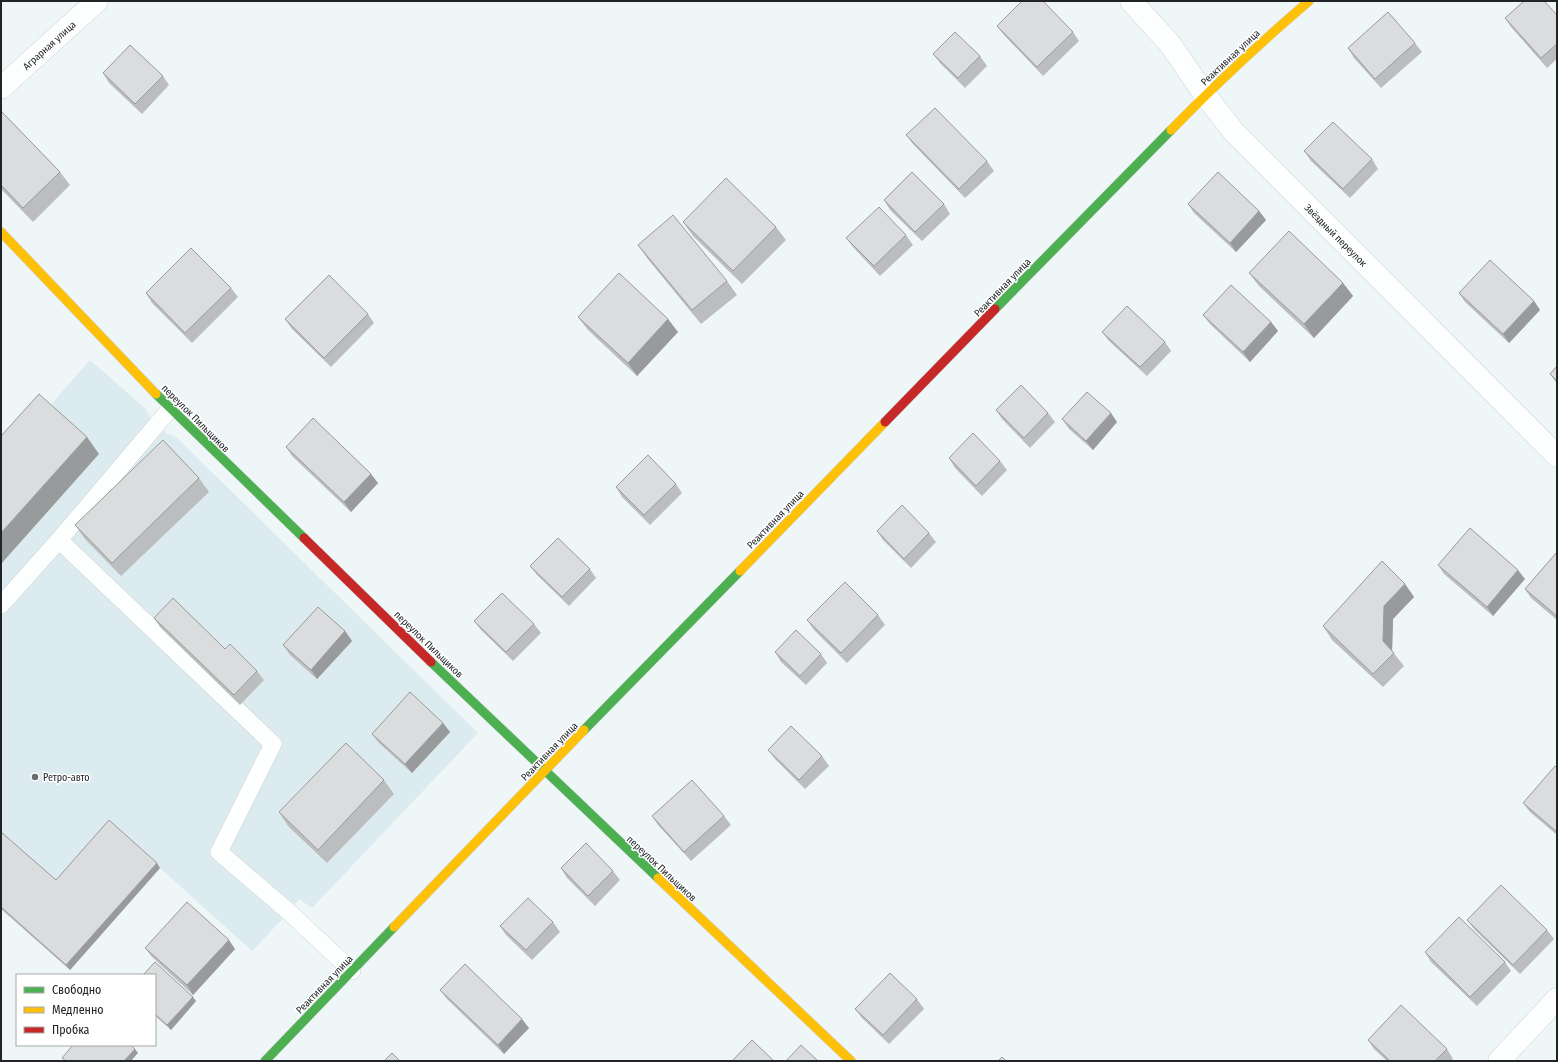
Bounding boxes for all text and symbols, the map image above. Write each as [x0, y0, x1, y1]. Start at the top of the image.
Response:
street label: Аграрная улица [21, 19, 79, 73]
street label: Реактивная улица [1199, 27, 1263, 88]
street label: Звёздный переулок [1302, 202, 1369, 270]
street label: Реактивная улица [972, 256, 1034, 319]
street label: переулок Пильщиков [159, 382, 232, 455]
street label: Реактивная улица [745, 488, 807, 551]
street label: переулок Пильщиков [391, 609, 465, 681]
street label: Реактивная улица [519, 720, 581, 783]
marker: Ретро-авто [30, 772, 40, 782]
place label: Ретро-авто [43, 772, 90, 784]
street label: переулок Пильщиков [624, 833, 699, 904]
street label: Реактивная улица [294, 953, 356, 1016]
legend [16, 974, 156, 1046]
text: Свободно [52, 983, 101, 997]
text: Медленно [52, 1003, 104, 1017]
text: Пробка [52, 1023, 90, 1037]

